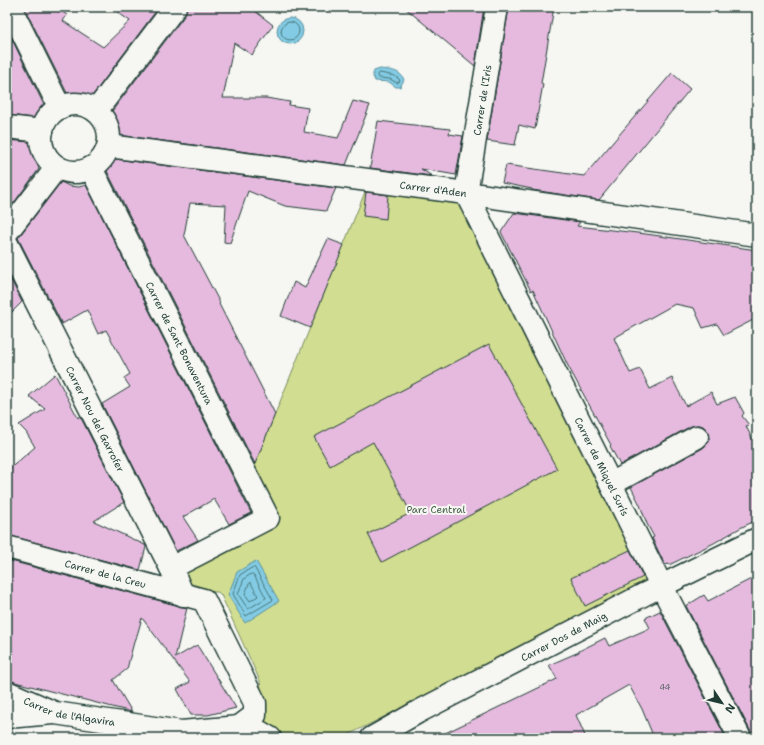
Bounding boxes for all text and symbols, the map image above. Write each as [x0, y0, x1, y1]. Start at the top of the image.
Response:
street label: Carrer de l'Iris [470, 64, 495, 136]
street label: Carrer d'Aden [399, 178, 467, 200]
street label: Carrer de Sant Bonaventura [143, 279, 216, 407]
street label: Carrer Nou del Garrofer [63, 364, 127, 475]
street label: Carrer de Miquel Surís [572, 415, 632, 518]
park label: Parc Central [406, 503, 466, 516]
street label: Carrer de la Creu [63, 557, 148, 591]
street label: Carrer Dos de Maig [519, 609, 609, 664]
house number: 44 [660, 682, 671, 693]
north arrow [702, 683, 742, 723]
street label: Carrer de l'Algavira [21, 694, 117, 729]
text: N [721, 701, 738, 717]

